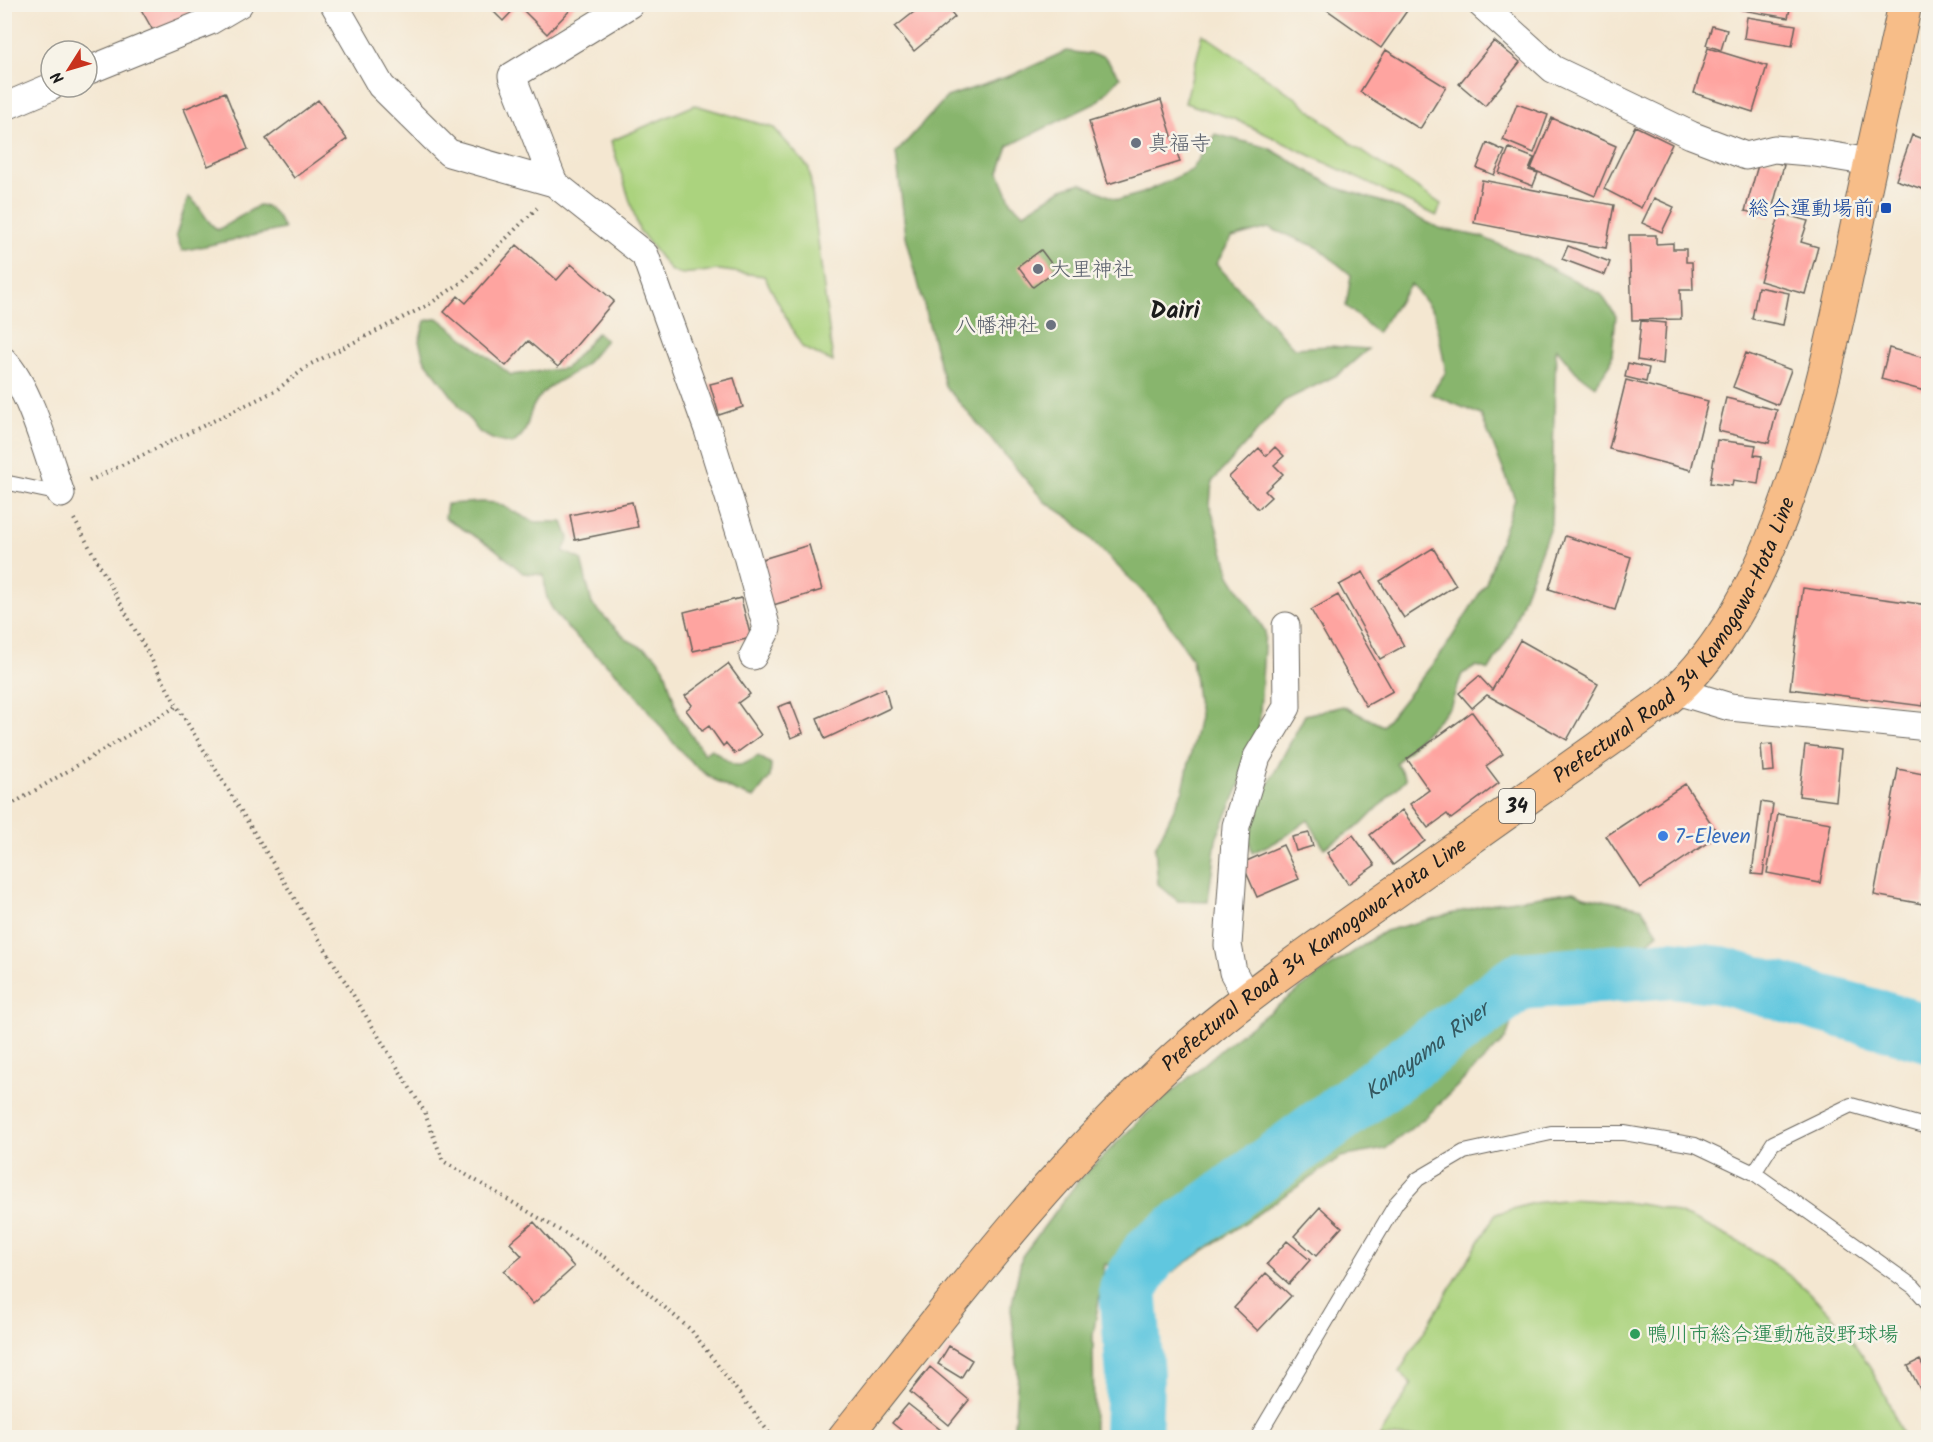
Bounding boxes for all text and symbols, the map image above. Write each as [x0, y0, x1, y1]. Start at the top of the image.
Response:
north arrow [39, 39, 99, 99]
text: N [45, 66, 71, 89]
place label: 真福寺 [1148, 128, 1211, 161]
marker: 真福寺 [1129, 136, 1143, 150]
place label: 総合運動場前 [1748, 193, 1874, 226]
marker: 総合運動場前 [1879, 201, 1893, 215]
place label: 大里神社 [1050, 254, 1134, 287]
marker: 大里神社 [1031, 262, 1045, 276]
district label: Dairi [1150, 292, 1200, 331]
place label: 八幡神社 [955, 310, 1039, 343]
marker: 八幡神社 [1044, 318, 1058, 332]
street label: Prefectural Road 34 Kamogawa-Hota Line [1546, 492, 1805, 793]
road number: 34 [1499, 789, 1535, 823]
place label: 7-Eleven [1675, 821, 1751, 854]
marker: 7-Eleven [1656, 829, 1670, 843]
street label: Prefectural Road 34 Kamogawa-Hota Line [1154, 830, 1475, 1081]
water label: Kanayama River [1358, 992, 1501, 1110]
place label: 鴨川市総合運動施設野球場 [1647, 1319, 1899, 1352]
marker: 鴨川市総合運動施設野球場 [1628, 1327, 1642, 1341]

